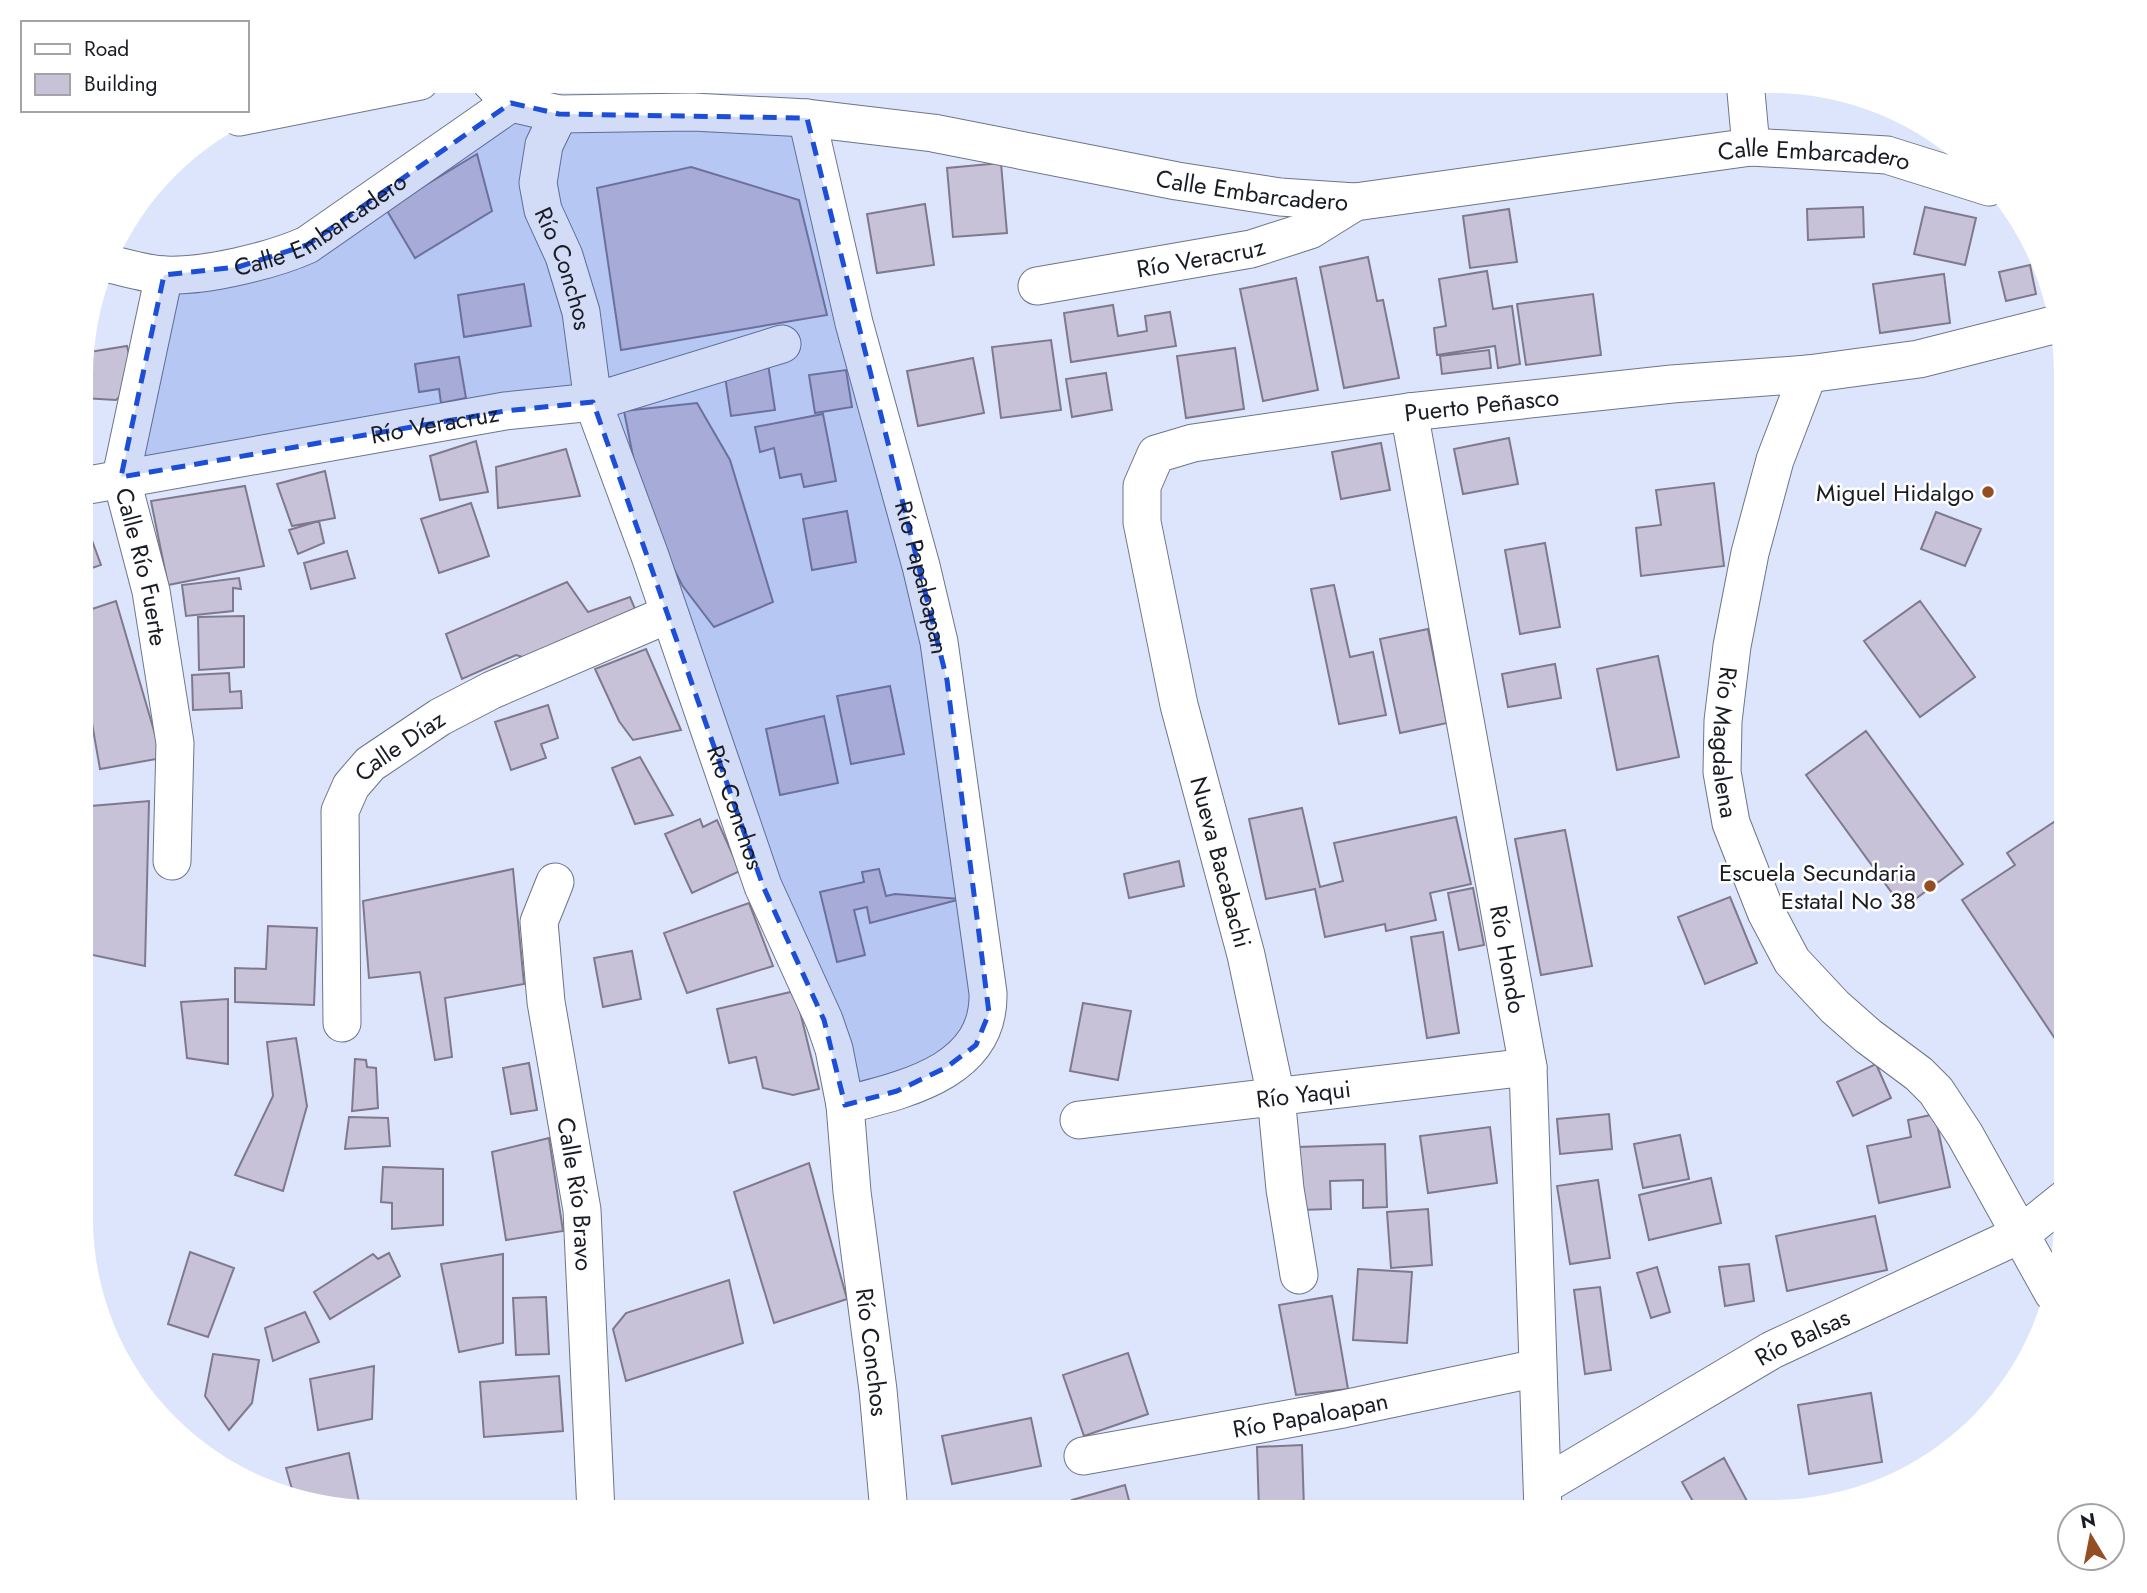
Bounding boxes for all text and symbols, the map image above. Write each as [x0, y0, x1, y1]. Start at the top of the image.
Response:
legend [21, 21, 248, 112]
text: Road [84, 34, 129, 64]
text: Building [84, 69, 157, 99]
street label: Calle Embarcadero [1715, 130, 1915, 179]
street label: Calle Embarcadero [1153, 160, 1349, 219]
street label: Calle Embarcadero [230, 163, 413, 284]
street label: Río Conchos [526, 201, 601, 332]
street label: Río Veracruz [1134, 228, 1269, 286]
street label: Puerto Peñasco [1403, 379, 1561, 430]
street label: Río Veracruz [368, 395, 501, 452]
place label: Miguel Hidalgo [1816, 475, 1974, 510]
street label: Calle Río Fuerte [107, 484, 177, 648]
marker: Miguel Hidalgo [1980, 484, 1996, 500]
street label: Río Papaloapan [886, 497, 958, 656]
street label: Río Magdalena [1704, 665, 1747, 821]
street label: Calle Díaz [345, 701, 452, 789]
street label: Río Conchos [699, 740, 773, 874]
street label: Nueva Bacabachi [1181, 772, 1261, 952]
place label: Escuela Secundaria Estatal No 38 [1719, 855, 1916, 918]
marker: Escuela Secundaria Estatal No 38 [1922, 878, 1938, 894]
street label: Río Hondo [1481, 902, 1535, 1016]
street label: Río Yaqui [1254, 1071, 1353, 1116]
street label: Calle Río Bravo [549, 1114, 602, 1272]
street label: Río Conchos [847, 1286, 898, 1418]
street label: Río Balsas [1748, 1299, 1855, 1374]
street label: Río Papaloapan [1230, 1382, 1391, 1446]
north arrow [2056, 1502, 2126, 1572]
text: N [2078, 1506, 2098, 1535]

